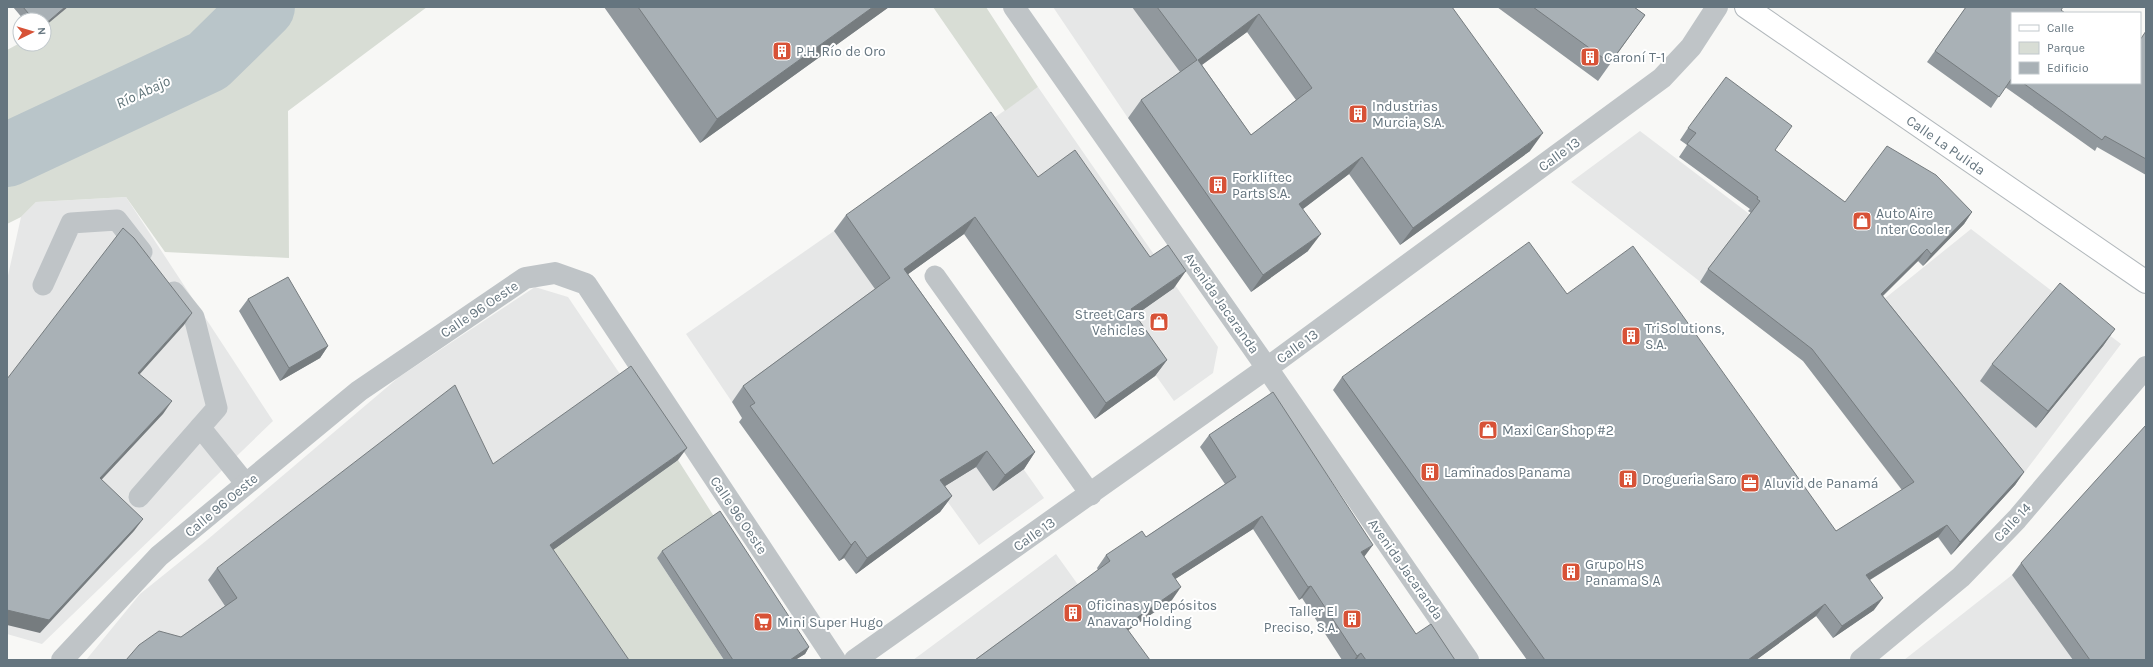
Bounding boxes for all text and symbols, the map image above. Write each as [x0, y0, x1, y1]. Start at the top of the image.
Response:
north arrow [12, 12, 52, 52]
legend [2011, 12, 2141, 84]
text: Calle [2047, 21, 2074, 35]
text: N [35, 27, 48, 36]
building icon: P.H. Río de Oro [771, 40, 793, 62]
text: Parque [2047, 41, 2085, 55]
place label: P.H. Río de Oro [796, 43, 886, 60]
building icon: Caroní T-1 [1579, 46, 1601, 68]
place label: Caroní T-1 [1604, 49, 1665, 66]
text: Edificio [2047, 61, 2088, 75]
water label: Río Abajo [113, 71, 174, 112]
place label: Industrias Murcia, S.A. [1372, 98, 1445, 131]
building icon: Industrias Murcia, S.A. [1347, 103, 1369, 125]
street label: Calle La Pulida [1903, 112, 1988, 179]
street label: Calle 13 [1535, 134, 1584, 175]
place label: Forkliftec Parts S.A. [1232, 169, 1292, 202]
building icon: Forkliftec Parts S.A. [1207, 174, 1229, 196]
place label: Auto Aire Inter Cooler [1876, 205, 1950, 238]
shop icon: Auto Aire Inter Cooler [1851, 210, 1873, 232]
street label: Avenida Jacaranda [1180, 249, 1263, 357]
street label: Calle 96 Oeste [437, 277, 521, 342]
place label: Street Cars Vehicles [1075, 306, 1145, 339]
shop icon: Street Cars Vehicles [1148, 311, 1170, 333]
place label: TriSolutions, S.A. [1645, 320, 1725, 353]
building icon: TriSolutions, S.A. [1620, 325, 1642, 347]
street label: Calle 13 [1273, 326, 1322, 367]
shop icon: Maxi Car Shop #2 [1477, 419, 1499, 441]
place label: Maxi Car Shop #2 [1502, 422, 1614, 439]
building icon: Laminados Panama [1419, 461, 1441, 483]
place label: Laminados Panama [1444, 464, 1571, 481]
building icon: Drogueria Saro [1617, 468, 1639, 490]
street label: Calle 96 Oeste [181, 470, 261, 541]
place label: Drogueria Saro [1642, 471, 1737, 488]
office icon: Aluvid de Panamá [1739, 472, 1761, 494]
street label: Calle 96 Oeste [706, 473, 771, 557]
place label: Aluvid de Panamá [1764, 475, 1879, 492]
street label: Calle 14 [1990, 499, 2035, 545]
street label: Calle 13 [1010, 514, 1059, 555]
street label: Avenida Jacaranda [1364, 515, 1447, 623]
place label: Grupo HS Panama S A [1585, 556, 1661, 589]
building icon: Grupo HS Panama S A [1560, 561, 1582, 583]
place label: Oficinas y Depósitos Anavaro Holding [1087, 597, 1217, 630]
building icon: Oficinas y Depósitos Anavaro Holding [1062, 602, 1084, 624]
place label: Taller El Preciso, S.A. [1264, 603, 1338, 636]
building icon: Taller El Preciso, S.A. [1341, 608, 1363, 630]
supermarket icon: Mini Super Hugo [752, 611, 774, 633]
place label: Mini Super Hugo [777, 614, 883, 631]

